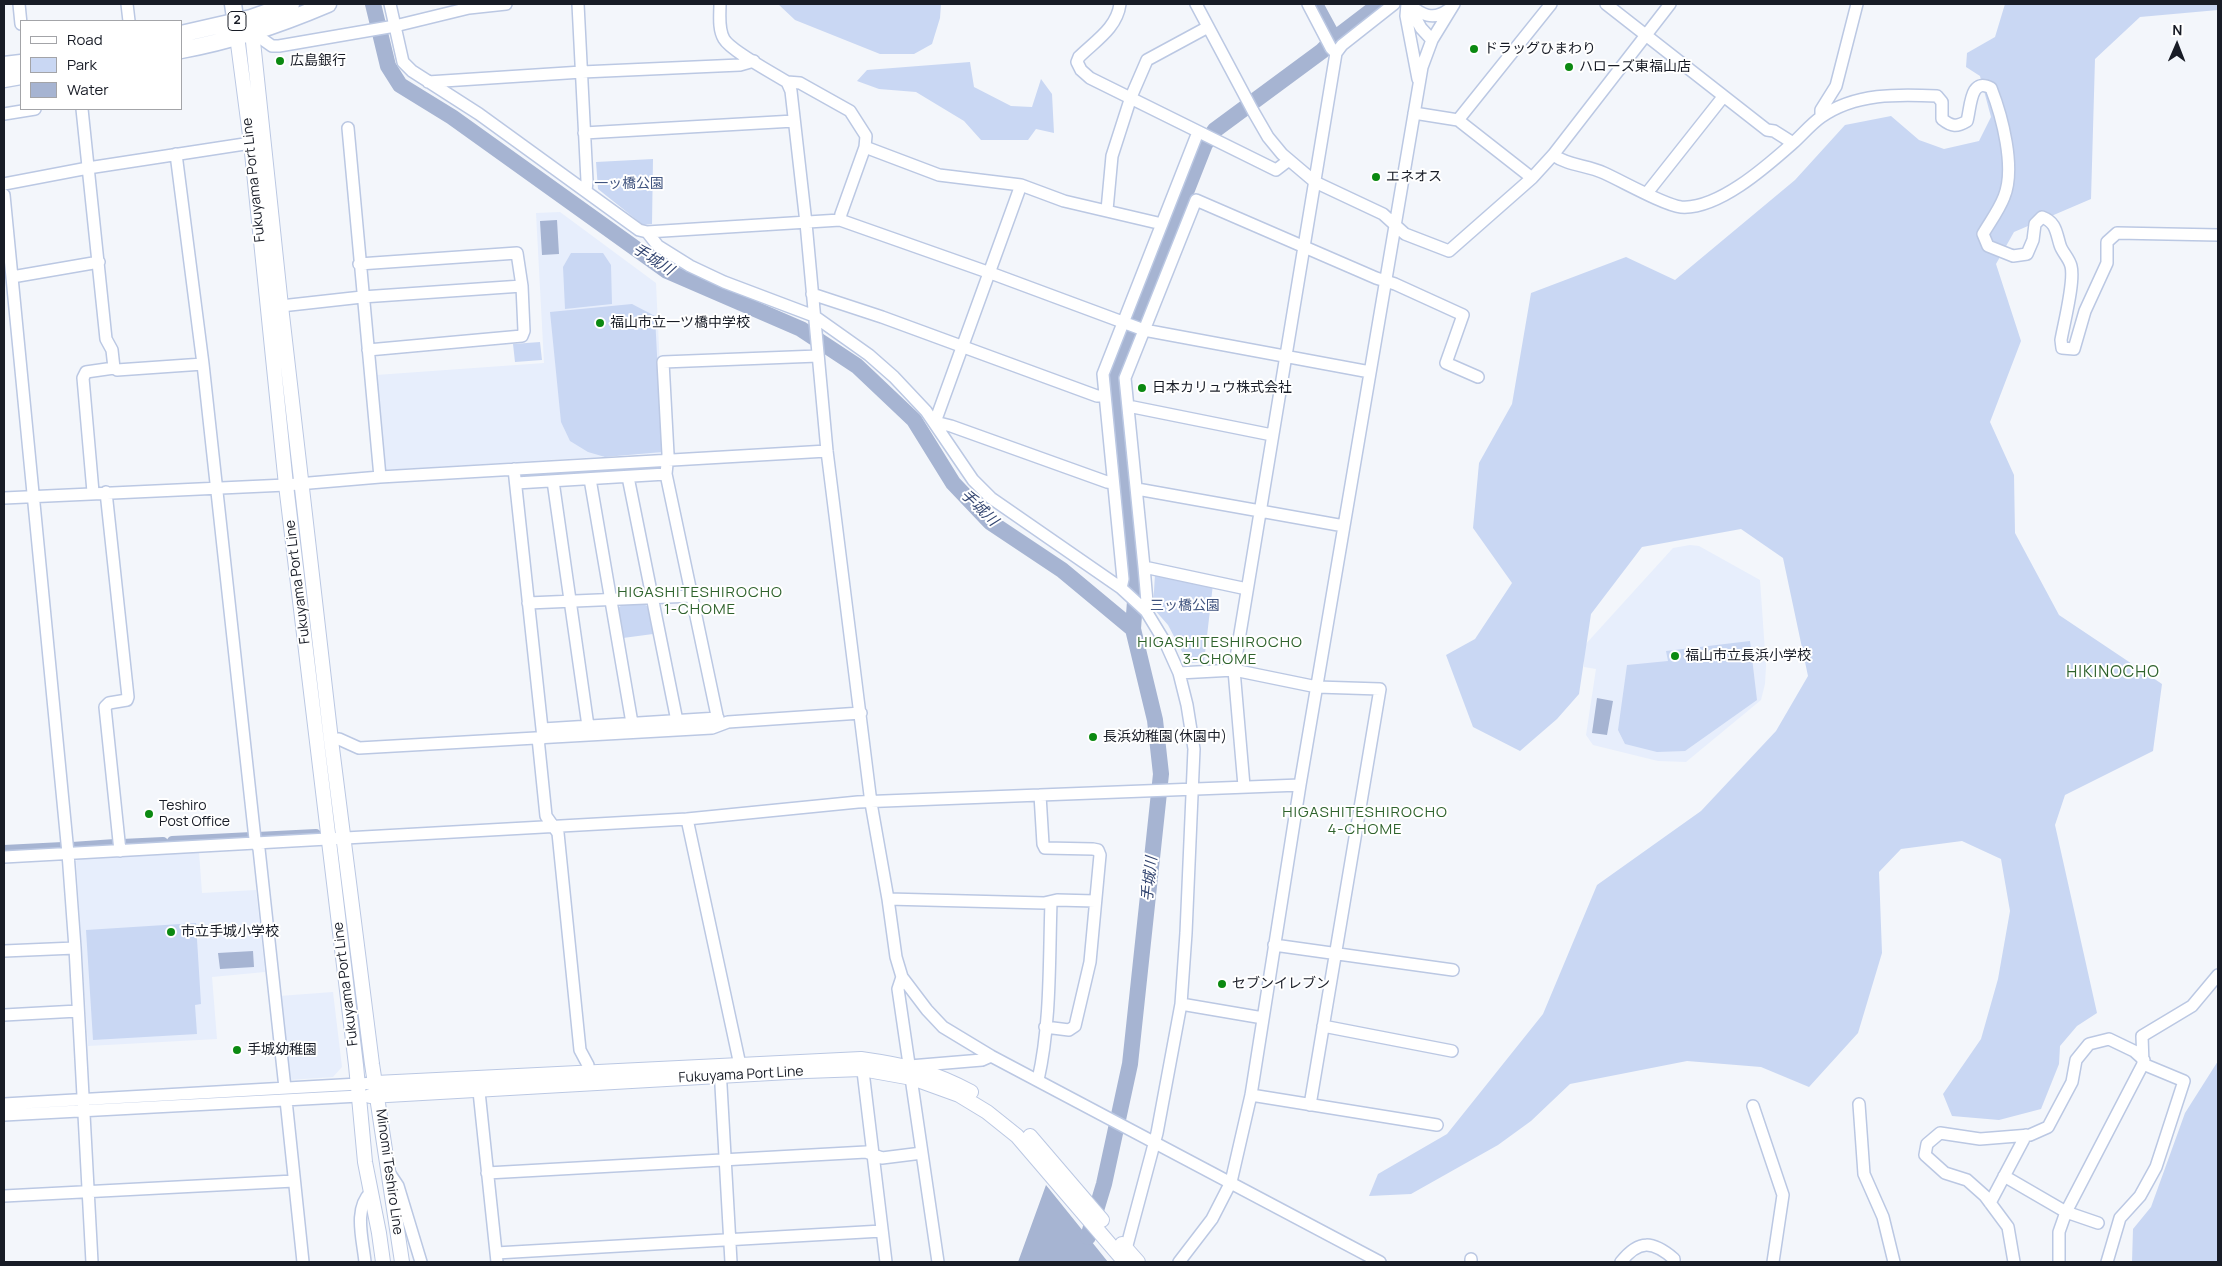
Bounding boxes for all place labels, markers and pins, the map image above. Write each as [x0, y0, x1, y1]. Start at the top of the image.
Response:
place label: ドラッグひまわり [1484, 41, 1596, 57]
marker: ドラッグひまわり [1468, 43, 1480, 55]
place label: 広島銀行 [290, 53, 346, 69]
marker: 広島銀行 [274, 55, 286, 67]
place label: ハローズ東福山店 [1579, 59, 1691, 75]
marker: ハローズ東福山店 [1563, 61, 1575, 73]
place label: エネオス [1386, 169, 1442, 185]
marker: エネオス [1370, 171, 1382, 183]
place label: 福山市立一ツ橋中学校 [610, 315, 750, 331]
marker: 福山市立一ツ橋中学校 [594, 317, 606, 329]
place label: 日本カリュウ株式会社 [1152, 380, 1292, 396]
marker: 日本カリュウ株式会社 [1136, 382, 1148, 394]
place label: 福山市立長浜小学校 [1685, 648, 1811, 664]
marker: 福山市立長浜小学校 [1669, 650, 1681, 662]
place label: 長浜幼稚園(休園中) [1103, 729, 1227, 745]
marker: 長浜幼稚園(休園中) [1087, 731, 1099, 743]
place label: Teshiro Post Office [159, 798, 230, 830]
marker: Teshiro Post Office [143, 808, 155, 820]
place label: 市立手城小学校 [181, 924, 279, 940]
marker: 市立手城小学校 [165, 926, 177, 938]
place label: セブンイレブン [1232, 976, 1330, 992]
marker: セブンイレブン [1216, 978, 1228, 990]
place label: 手城幼稚園 [247, 1042, 317, 1058]
marker: 手城幼稚園 [231, 1044, 243, 1056]

